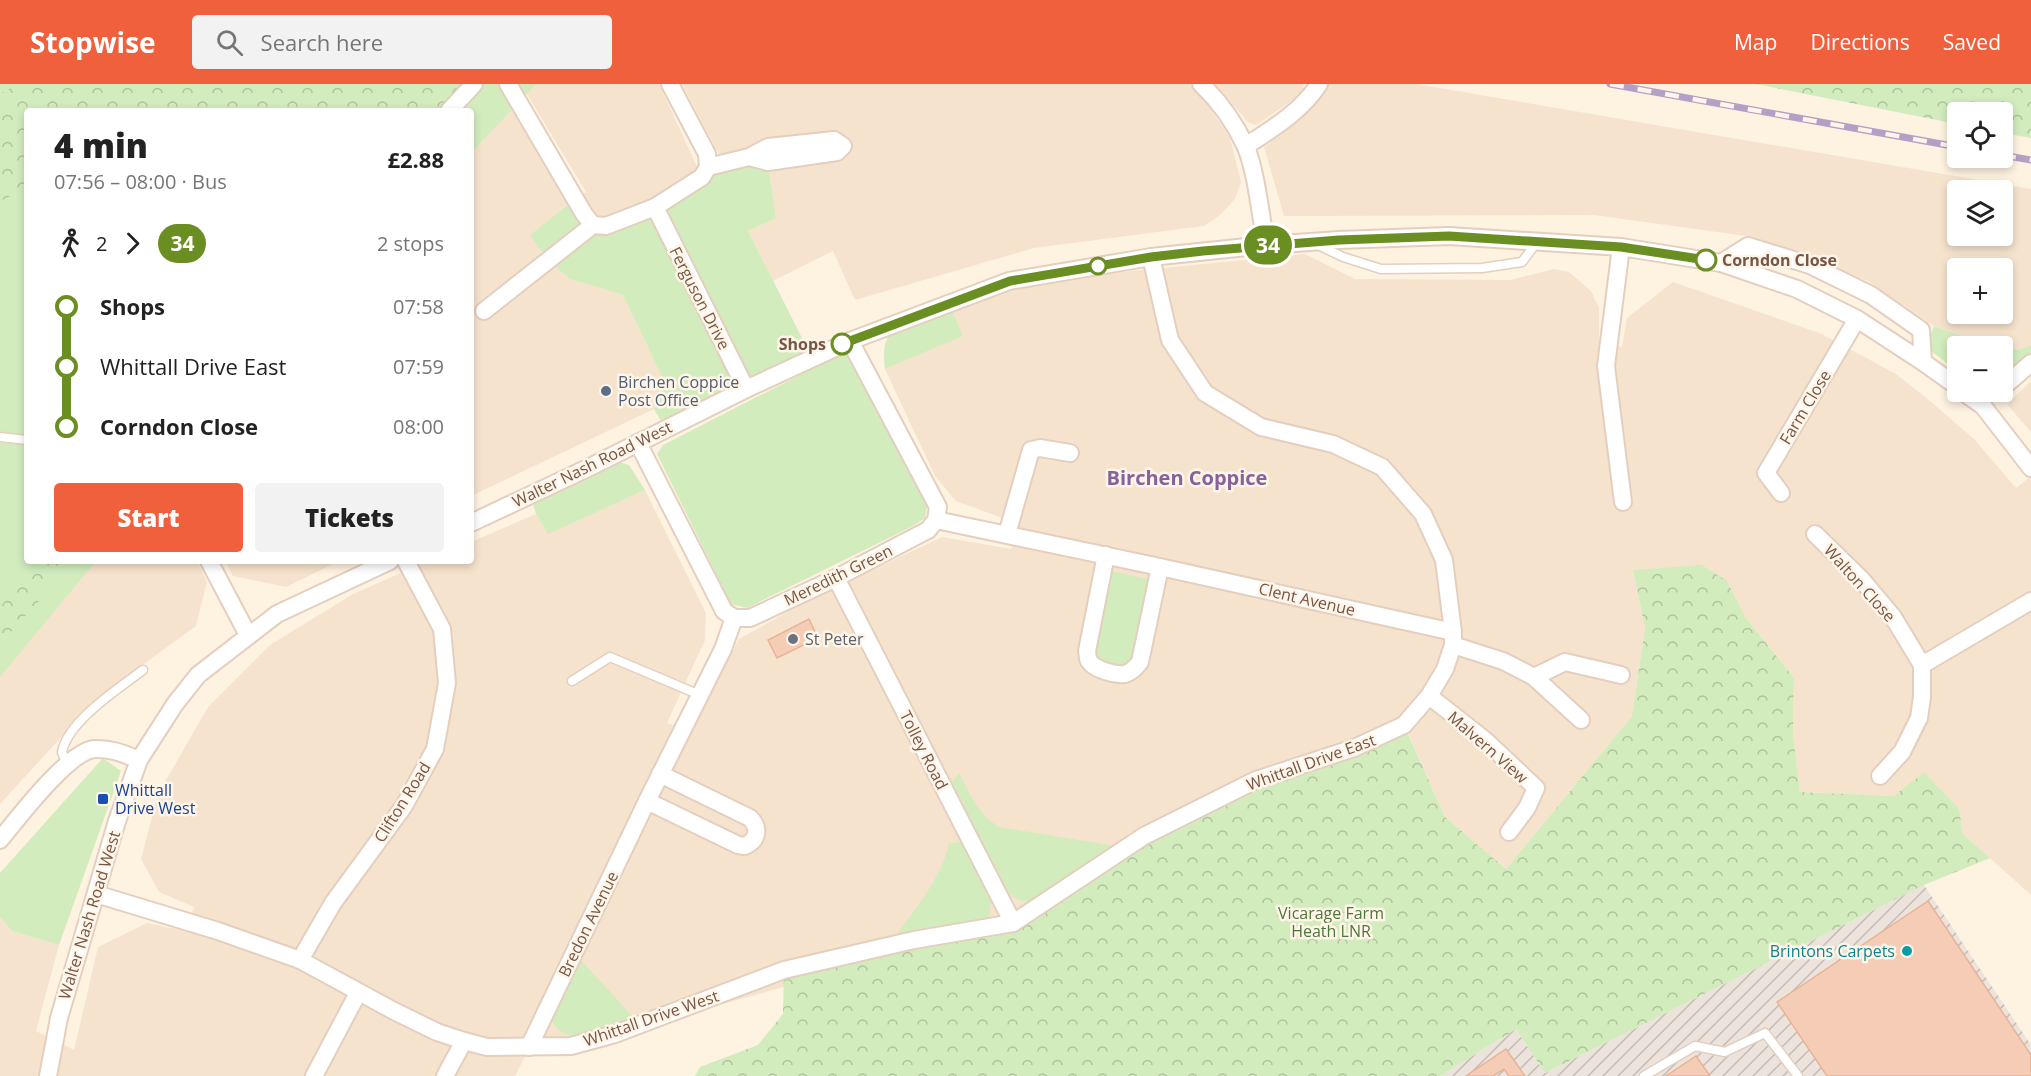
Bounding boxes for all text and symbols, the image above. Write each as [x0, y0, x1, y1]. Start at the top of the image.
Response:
search box [192, 15, 612, 69]
text: Stopwise [30, 23, 156, 61]
icon: search [213, 26, 246, 59]
text: Search here [261, 27, 383, 57]
text: Map [1734, 28, 1777, 56]
text: Directions [1810, 28, 1910, 56]
text: Saved [1943, 28, 2001, 56]
map controls [1947, 102, 2013, 402]
button: locate [1947, 102, 2013, 168]
text: 4 min [54, 123, 148, 168]
text: £2.88 [387, 144, 444, 174]
text: 07:56 – 08:00 · Bus [54, 168, 227, 195]
button: layers [1947, 180, 2013, 246]
line badge: 34 [1241, 226, 1295, 264]
icon: walk [54, 227, 87, 260]
icon: forward [116, 227, 149, 260]
text: 34 [170, 229, 194, 257]
text: 2 [96, 230, 107, 257]
text: 2 stops [377, 230, 444, 257]
text: 34 [1256, 231, 1280, 259]
street label: Ferguson Drive [665, 243, 735, 353]
marker: Corndon Close [1695, 249, 1717, 271]
place label: Corndon Close [1722, 249, 1837, 271]
unlabelled marker [1089, 257, 1107, 275]
button: + [1947, 258, 2013, 324]
text: Shops [100, 291, 165, 321]
text: 07:58 [393, 293, 444, 320]
place label: Shops [779, 333, 826, 355]
marker: Shops [831, 333, 853, 355]
button: − [1947, 336, 2013, 402]
text: Whittall Drive East [100, 351, 286, 381]
text: 07:59 [393, 353, 444, 380]
street label: Farm Close [1774, 366, 1836, 448]
place label: Birchen Coppice Post Office [618, 371, 739, 411]
marker: Birchen Coppice Post Office [599, 384, 613, 398]
text: Corndon Close [100, 411, 258, 441]
text: 08:00 [393, 413, 444, 440]
street label: Walter Nash Road West [509, 416, 676, 512]
district label: Birchen Coppice [1107, 464, 1267, 491]
button: Start [54, 483, 243, 552]
button: Tickets [255, 483, 444, 552]
street label: Meredith Green [780, 539, 896, 611]
street label: Walton Close [1819, 539, 1901, 627]
street label: Clent Avenue [1257, 577, 1357, 621]
place label: St Peter [805, 628, 864, 650]
marker: St Peter [786, 632, 800, 646]
street label: Malvern View [1443, 706, 1533, 788]
street label: Tolley Road [895, 707, 953, 793]
street label: Whittall Drive East [1244, 728, 1379, 796]
street label: Clifton Road [369, 758, 435, 846]
place label: Whittall Drive West [115, 779, 196, 819]
marker: Whittall Drive West [96, 792, 110, 806]
street label: Walter Nash Road West [53, 828, 125, 1002]
street label: Bredon Avenue [553, 868, 623, 980]
park label: Vicarage Farm Heath LNR [1278, 902, 1384, 942]
place label: Brintons Carpets [1770, 940, 1895, 962]
marker: Brintons Carpets [1900, 944, 1914, 958]
street label: Whittall Drive West [580, 984, 722, 1051]

